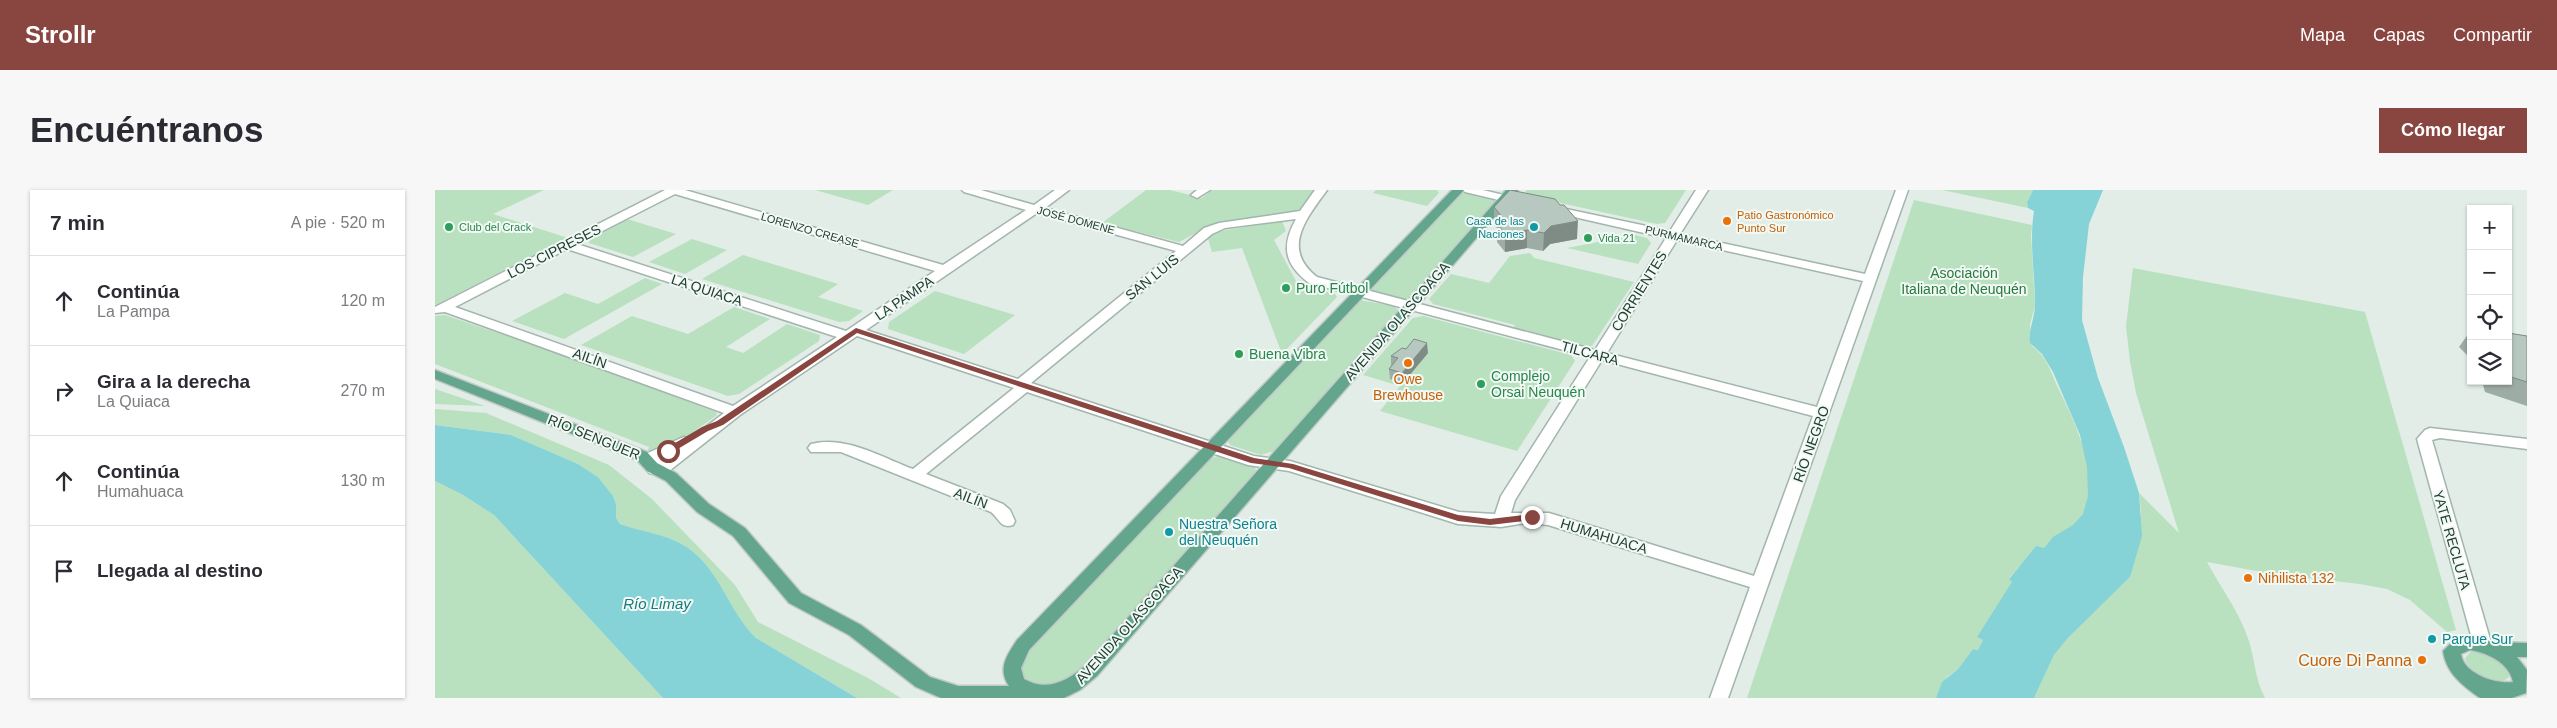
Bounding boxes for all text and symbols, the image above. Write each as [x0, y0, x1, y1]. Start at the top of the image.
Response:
text: Strollr [25, 21, 96, 48]
text: Mapa [2300, 25, 2345, 45]
text: Capas [2373, 25, 2425, 45]
text: Compartir [2453, 25, 2532, 45]
button: Cómo llegar [2379, 108, 2527, 153]
text: Encuéntranos [30, 110, 263, 149]
street label: JOSÉ DOMENE [1036, 204, 1116, 236]
map controls [2467, 205, 2512, 385]
button: + [2467, 205, 2512, 250]
place label: Patio Gastronómico Punto Sur [1737, 209, 1834, 234]
street label: LORENZO CREASE [760, 210, 860, 250]
text: 7 min [50, 211, 105, 234]
text: A pie · 520 m [291, 214, 385, 231]
place label: Casa de las Naciones [1466, 215, 1524, 240]
marker: Patio Gastronómico Punto Sur [1721, 215, 1733, 227]
marker: Club del Crack [443, 221, 455, 233]
place label: Club del Crack [459, 221, 532, 233]
street label: LOS CIPRESES [505, 221, 603, 281]
marker: Casa de las Naciones [1528, 221, 1540, 233]
street label: PURMAMARCA [1644, 223, 1725, 253]
marker: Vida 21 [1582, 232, 1594, 244]
place label: Vida 21 [1598, 232, 1635, 244]
street label: CORRIENTES [1608, 248, 1670, 334]
button: − [2467, 250, 2512, 295]
street label: SAN LUIS [1122, 251, 1182, 303]
street label: AVENIDA OLASCOAGA [1341, 258, 1453, 383]
park label: Asociación Italiana de Neuquén [1901, 265, 2027, 297]
street label: LA QUIACA [669, 271, 745, 309]
street label: LA PAMPA [872, 272, 937, 323]
place label: Puro Fútbol [1296, 280, 1368, 296]
text: Continúa [97, 281, 179, 302]
marker: Puro Fútbol [1280, 282, 1292, 294]
icon: ahead [50, 287, 78, 315]
text: 120 m [341, 292, 385, 309]
button: locate [2467, 295, 2512, 340]
text: La Pampa [97, 303, 170, 320]
street label: TILCARA [1559, 338, 1621, 369]
button: layers [2467, 340, 2512, 385]
street label: AILÍN [571, 345, 609, 371]
place label: Buena Vibra [1249, 346, 1326, 362]
marker: Buena Vibra [1233, 348, 1245, 360]
marker: Owe Brewhouse [1402, 357, 1414, 369]
place label: Complejo Orsai Neuquén [1491, 368, 1585, 400]
text: Gira a la derecha [97, 371, 250, 392]
place label: Owe Brewhouse [1373, 371, 1443, 403]
icon: right [50, 377, 78, 405]
marker: Complejo Orsai Neuquén [1475, 378, 1487, 390]
text: 270 m [341, 382, 385, 399]
text: La Quiaca [97, 393, 170, 410]
street label: RÍO NEGRO [1790, 404, 1832, 484]
street label: RÍO SENGUER [546, 411, 642, 463]
route start [657, 440, 680, 463]
text: Continúa [97, 461, 179, 482]
icon: ahead [50, 467, 78, 495]
text: 130 m [341, 472, 385, 489]
text: Humahuaca [97, 483, 183, 500]
street label: AILÍN [952, 484, 990, 512]
street label: YATE RECLUTA [2430, 488, 2474, 592]
route end [1521, 506, 1544, 529]
street label: HUMAHUACA [1559, 515, 1650, 557]
place label: Nuestra Señora del Neuquén [1179, 516, 1277, 548]
marker: Nuestra Señora del Neuquén [1163, 526, 1175, 538]
icon: arrive [50, 557, 78, 585]
text: Llegada al destino [97, 560, 263, 581]
street label: AVENIDA OLASCOAGA [1072, 563, 1186, 687]
place label: Nihilista 132 [2258, 570, 2334, 586]
marker: Nihilista 132 [2242, 572, 2254, 584]
water label: Río Limay [623, 595, 692, 612]
place label: Parque Sur [2442, 631, 2513, 647]
marker: Parque Sur [2426, 633, 2438, 645]
place label: Cuore Di Panna [2298, 652, 2412, 669]
marker: Cuore Di Panna [2416, 654, 2428, 666]

